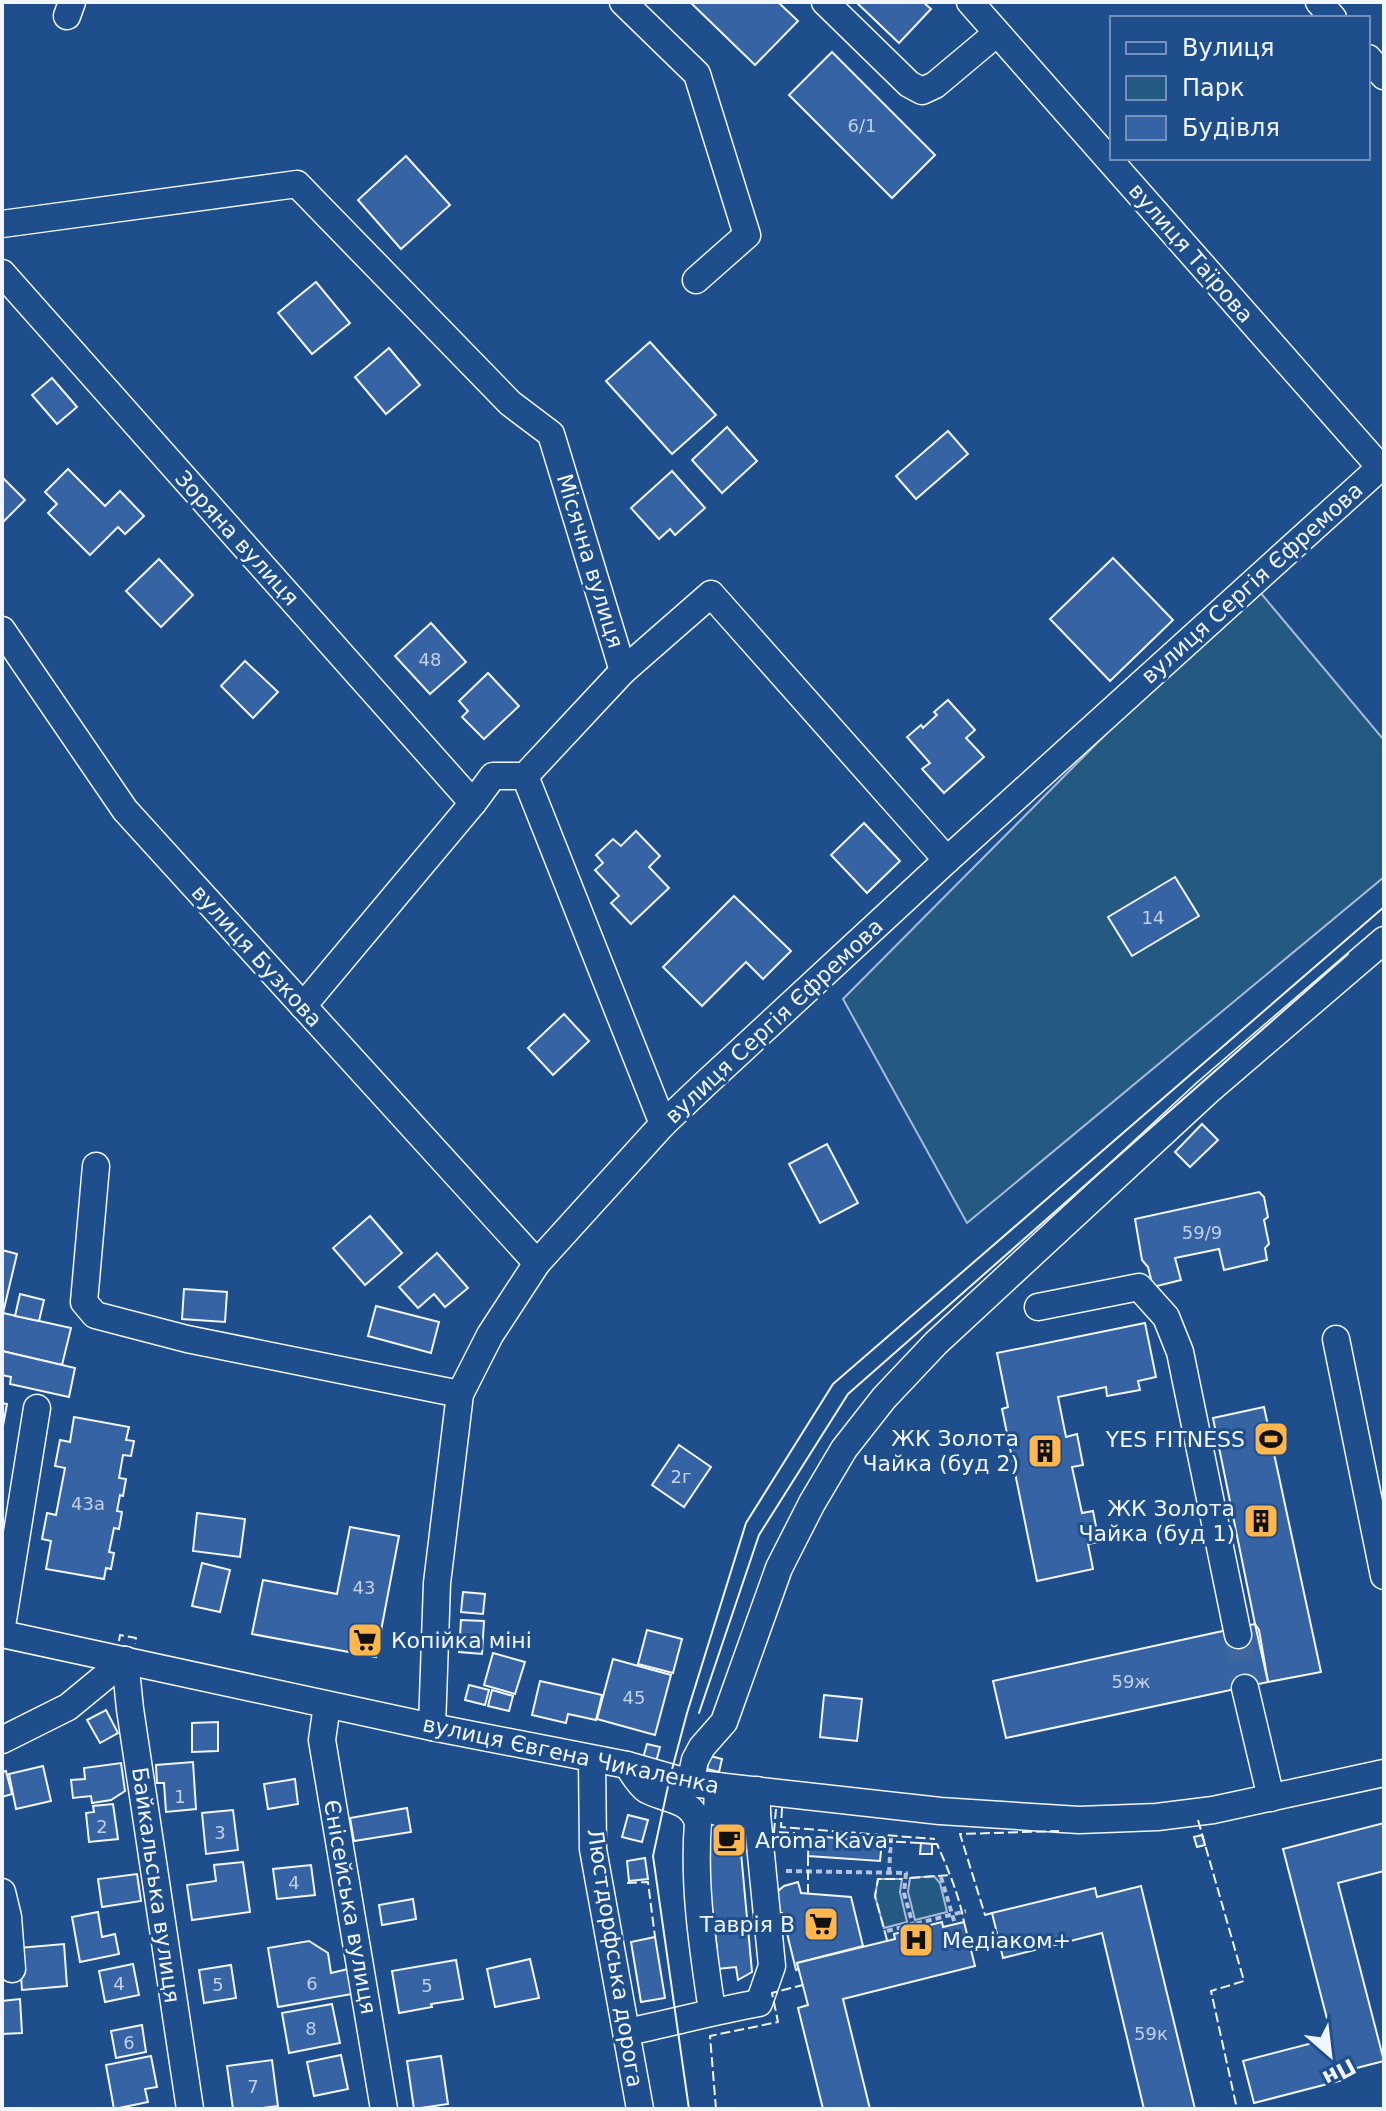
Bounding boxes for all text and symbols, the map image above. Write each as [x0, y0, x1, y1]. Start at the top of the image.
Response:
legend [1110, 16, 1370, 160]
text: Вулиця [1182, 34, 1274, 62]
text: Парк [1182, 74, 1244, 102]
text: Будівля [1182, 114, 1280, 142]
house number: 6/1 [848, 115, 876, 136]
street label: вулиця Таїрова [1124, 178, 1258, 328]
street label: Зоряна вулиця [170, 466, 304, 610]
street label: Місячна вулиця [552, 471, 628, 651]
street label: вулиця Сергія Єфремова [1136, 477, 1368, 689]
house number: 48 [419, 649, 441, 670]
street label: вулиця Бузкова [187, 880, 327, 1032]
house number: 14 [1142, 907, 1164, 928]
street label: вулиця Сергія Єфремова [660, 913, 888, 1129]
house number: 59/9 [1182, 1222, 1222, 1243]
sports icon: YES FITNESS [1252, 1420, 1290, 1458]
place label: ЖК Золота Чайка (буд 2) [862, 1426, 1019, 1476]
place label: YES FITNESS [1105, 1427, 1245, 1452]
building icon: ЖК Золота Чайка (буд 2) [1026, 1432, 1064, 1470]
house number: 2г [671, 1466, 691, 1487]
house number: 43а [71, 1493, 105, 1514]
place label: ЖК Золота Чайка (буд 1) [1078, 1496, 1235, 1546]
building icon: ЖК Золота Чайка (буд 1) [1242, 1502, 1280, 1540]
house number: 43 [353, 1577, 375, 1598]
supermarket icon: Копійка міні [346, 1621, 384, 1659]
place label: Копійка міні [391, 1628, 532, 1653]
house number: 59ж [1111, 1671, 1151, 1692]
house number: 45 [623, 1687, 645, 1708]
street label: вулиця Євгена Чикаленка [420, 1711, 722, 1799]
street label: Байкальська вулиця [127, 1765, 185, 2005]
house number: 1 [174, 1786, 186, 1807]
street label: Єнісейська вулиця [319, 1798, 381, 2016]
house number: 2 [96, 1816, 108, 1837]
cafe icon: Aroma Kava [710, 1821, 748, 1859]
house number: 3 [214, 1822, 226, 1843]
street label: Люстдорфська дорога [582, 1827, 648, 2089]
place label: Aroma Kava [755, 1828, 888, 1853]
house number: 4 [288, 1872, 300, 1893]
supermarket icon: Таврія В [802, 1905, 840, 1943]
place label: Таврія В [699, 1912, 795, 1937]
hospital icon: Медіаком+ [897, 1921, 935, 1959]
place label: Медіаком+ [942, 1928, 1071, 1953]
house number: 4 [113, 1973, 125, 1994]
house number: 6 [306, 1973, 318, 1994]
house number: 5 [212, 1974, 224, 1995]
house number: 5 [421, 1975, 433, 1996]
north arrow [1290, 2015, 1370, 2095]
house number: 8 [305, 2018, 317, 2039]
house number: 59к [1134, 2023, 1168, 2044]
house number: 6 [123, 2032, 135, 2053]
text: Пн [1318, 2053, 1360, 2091]
house number: 7 [247, 2076, 259, 2097]

